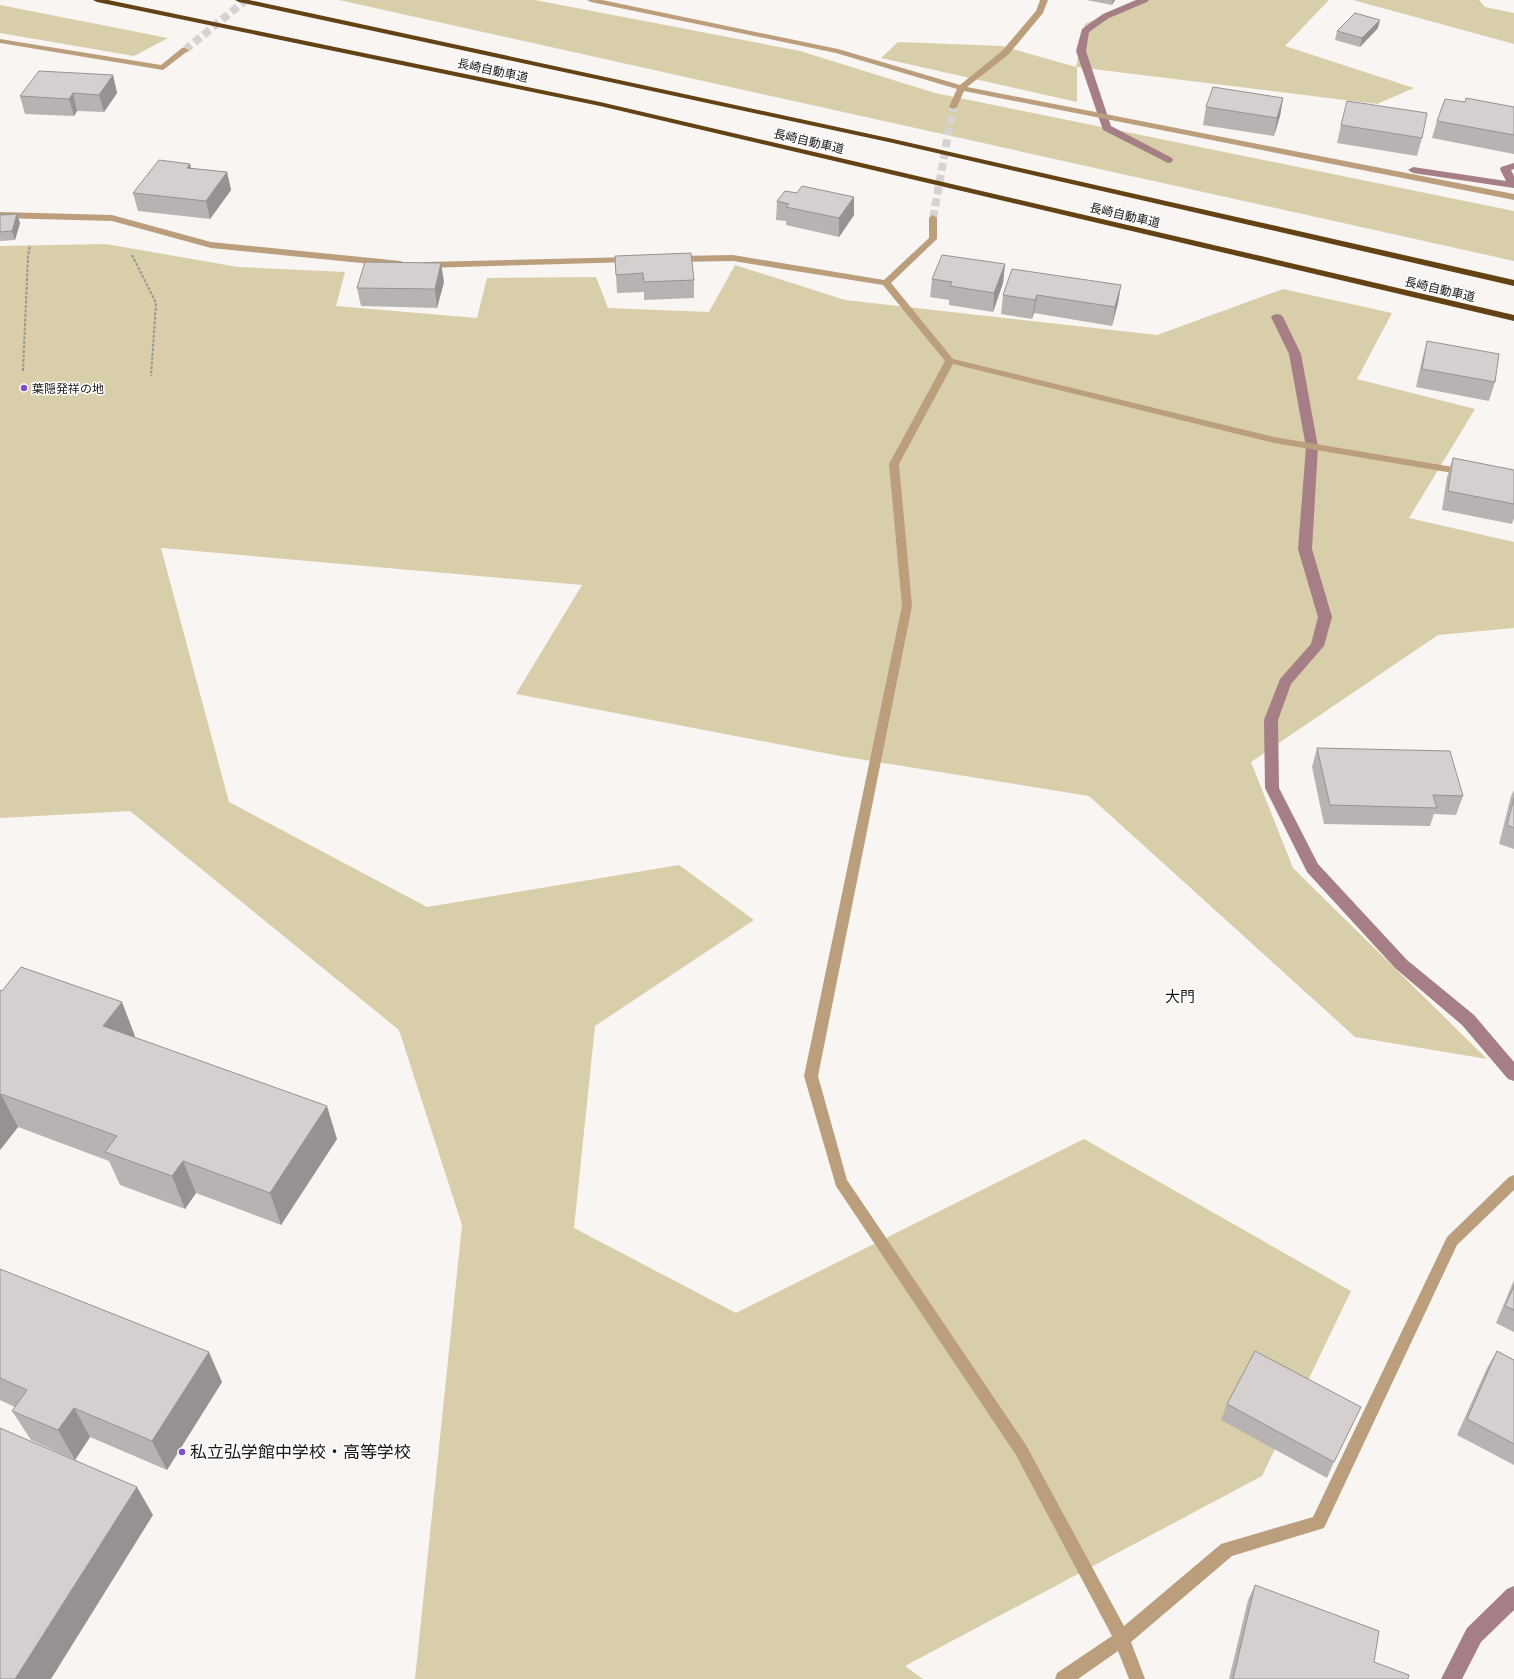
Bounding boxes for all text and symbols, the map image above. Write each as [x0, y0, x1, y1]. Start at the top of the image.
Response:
street label: 長崎自動車道 [456, 55, 530, 85]
street label: 長崎自動車道 [772, 126, 846, 156]
street label: 長崎自動車道 [1088, 200, 1162, 230]
street label: 長崎自動車道 [1403, 274, 1477, 304]
place label: 葉隠発祥の地 [32, 381, 104, 396]
marker: 葉隠発祥の地 [19, 383, 29, 393]
district label: 大門 [1165, 988, 1195, 1006]
place label: 私立弘学館中学校・高等学校 [190, 1442, 411, 1462]
marker: 私立弘学館中学校・高等学校 [177, 1447, 187, 1457]

